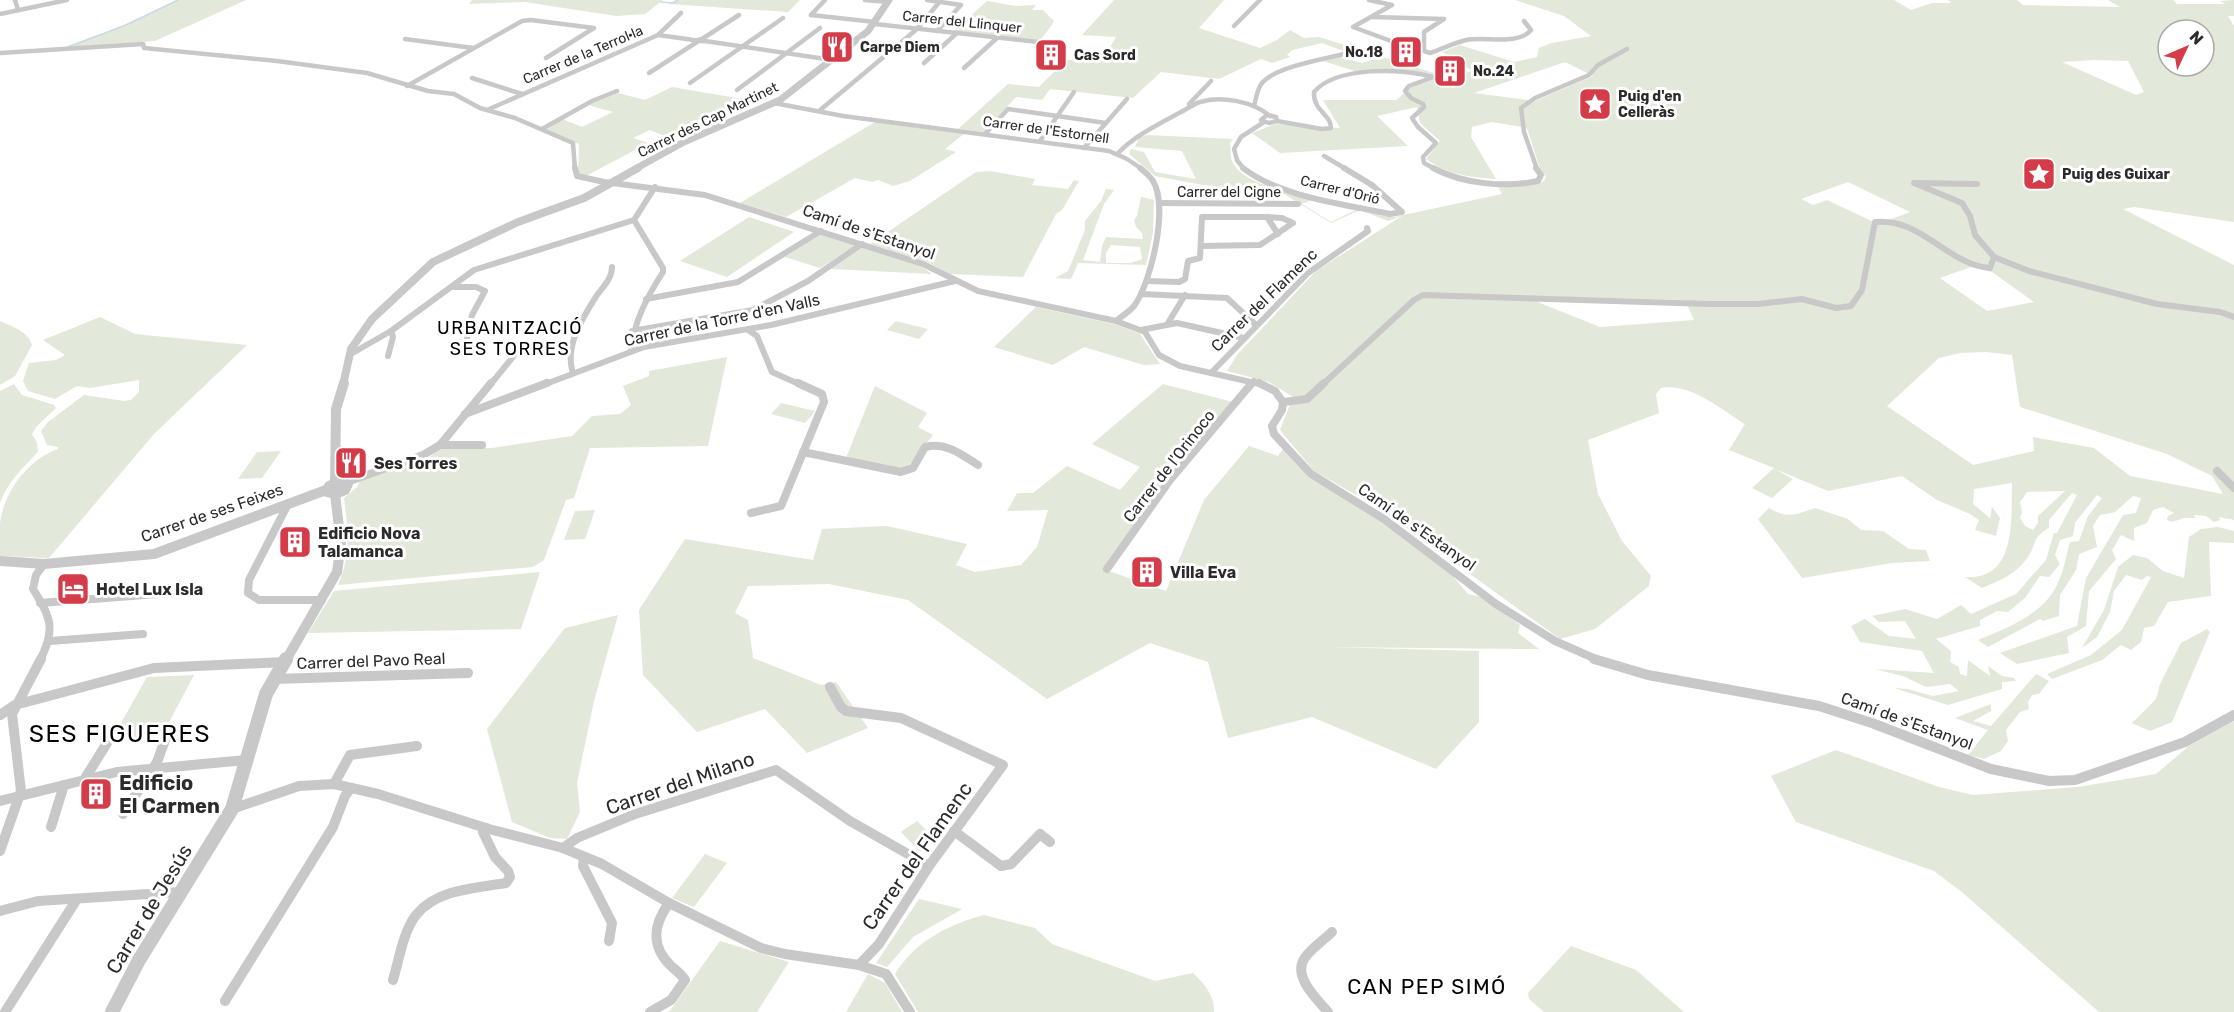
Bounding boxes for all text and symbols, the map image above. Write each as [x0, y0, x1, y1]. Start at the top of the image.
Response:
street label: Carrer del Llinquer [901, 7, 1023, 37]
north arrow [2156, 18, 2216, 78]
street label: Carrer de la Terrol·la [520, 22, 646, 88]
text: N [2186, 27, 2207, 49]
restaurant icon: Carpe Diem [819, 29, 855, 65]
building icon: No.18 [1388, 34, 1424, 70]
building icon: Cas Sord [1033, 37, 1069, 73]
place label: Carpe Diem [860, 39, 940, 56]
place label: No.18 [1345, 44, 1383, 61]
place label: Cas Sord [1074, 47, 1136, 64]
building icon: No.24 [1432, 53, 1468, 89]
place label: No.24 [1473, 63, 1515, 80]
street label: Carrer des Cap Martinet [635, 78, 781, 161]
place icon: Puig d'en Celleràs [1577, 86, 1613, 122]
place label: Puig d'en Celleràs [1618, 88, 1682, 121]
street label: Carrer de l'Estornell [982, 113, 1110, 147]
place icon: Puig des Guixar [2021, 156, 2057, 192]
place label: Puig des Guixar [2062, 166, 2171, 183]
street label: Carrer d'Orió [1298, 172, 1382, 208]
street label: Carrer del Cigne [1177, 184, 1281, 201]
street label: Camí de s'Estanyol [800, 200, 938, 264]
street label: Carrer del Flamenc [1207, 244, 1321, 356]
street label: Carrer de la Torre d'en Valls [622, 290, 822, 350]
district label: URBANITZACIÓ SES TORRES [437, 317, 583, 360]
street label: Carrer de l'Orinoco [1119, 406, 1219, 526]
restaurant icon: Ses Torres [333, 445, 369, 481]
place label: Ses Torres [374, 454, 457, 473]
street label: Camí de s'Estanyol [1355, 479, 1479, 575]
street label: Carrer de ses Feixes [138, 480, 286, 546]
building icon: Edificio Nova Talamanca [277, 524, 313, 560]
place label: Edificio Nova Talamanca [318, 524, 420, 561]
building icon: Villa Eva [1129, 554, 1165, 590]
place label: Villa Eva [1170, 563, 1236, 582]
hotel icon: Hotel Lux Isla [55, 571, 91, 607]
place label: Hotel Lux Isla [96, 580, 203, 599]
street label: Carrer del Pavo Real [296, 649, 446, 673]
street label: Camí de s'Estanyol [1838, 688, 1976, 754]
district label: SES FIGUERES [29, 720, 211, 748]
street label: Carrer del Milano [602, 746, 758, 820]
place label: Edificio El Carmen [119, 771, 220, 818]
building icon: Edificio El Carmen [78, 776, 114, 812]
street label: Carrer del Flamenc [857, 777, 977, 935]
street label: Carrer de Jesús [101, 840, 197, 978]
district label: CAN PEP SIMÓ [1347, 974, 1507, 999]

